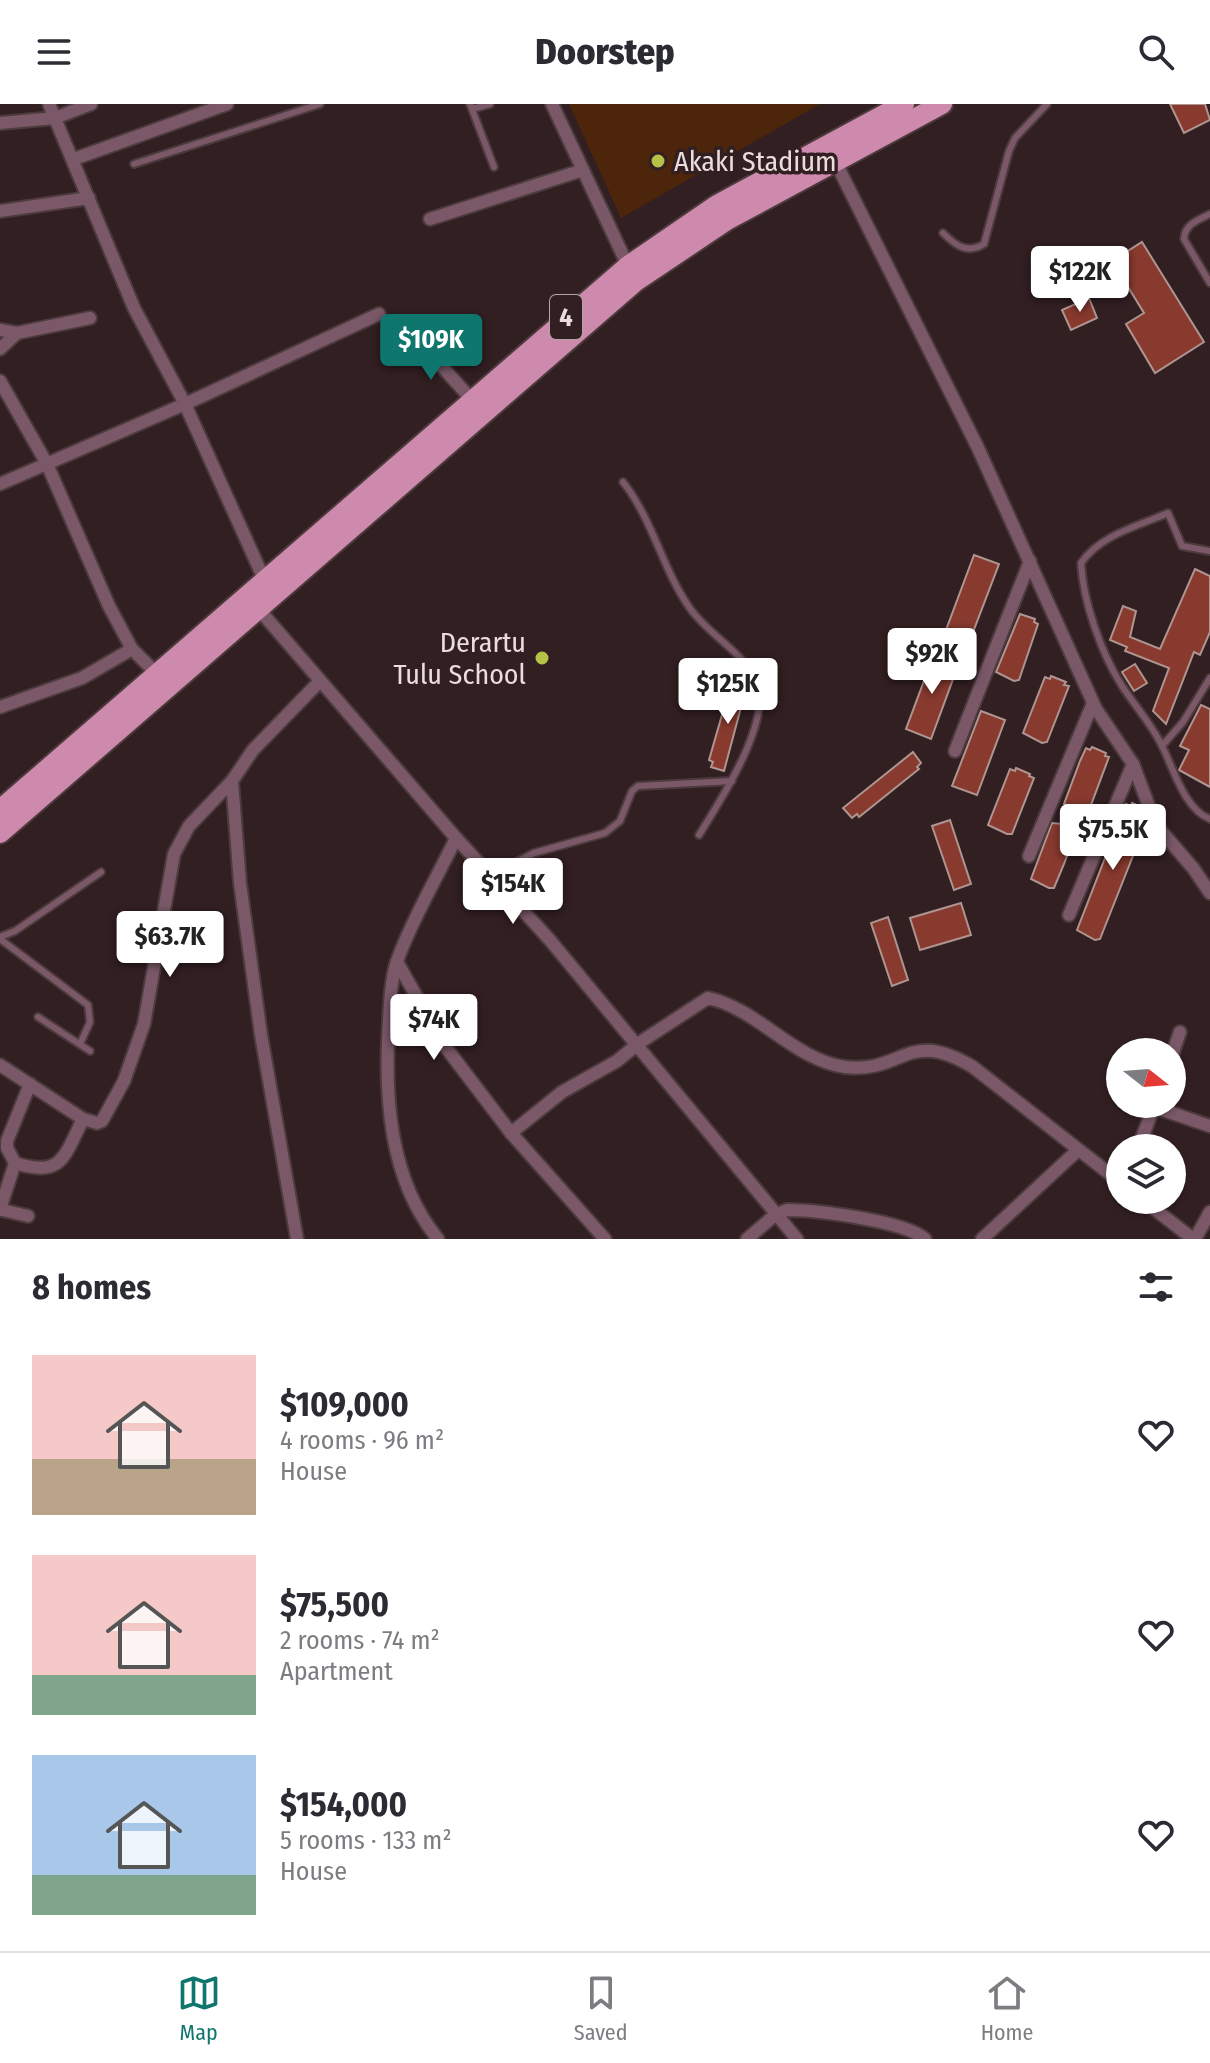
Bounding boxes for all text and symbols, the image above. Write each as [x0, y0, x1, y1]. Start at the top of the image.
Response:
icon: menu [32, 30, 76, 74]
text: Doorstep [535, 30, 675, 74]
icon: search [1134, 30, 1178, 74]
place label: Akaki Stadium [674, 145, 837, 178]
marker: Akaki Stadium [649, 152, 667, 170]
pin: $122K [1024, 246, 1136, 314]
text: $122K [1049, 256, 1111, 287]
road number: 4 [550, 295, 582, 339]
pin: $109K [375, 314, 487, 382]
text: $109K [398, 324, 464, 355]
place label: Derartu Tulu School [393, 626, 526, 691]
pin: $92K [885, 628, 979, 696]
text: $92K [906, 638, 958, 669]
marker: Derartu Tulu School [533, 649, 551, 667]
pin: $125K [672, 658, 784, 726]
text: $125K [697, 668, 759, 699]
pin: $75.5K [1048, 804, 1178, 872]
text: $75.5K [1078, 814, 1148, 845]
pin: $154K [457, 858, 569, 926]
text: $154K [481, 868, 545, 899]
pin: $63.7K [105, 911, 235, 979]
text: $63.7K [135, 921, 205, 952]
pin: $74K [387, 994, 481, 1062]
text: $74K [408, 1004, 460, 1035]
north arrow [1106, 1038, 1186, 1118]
map controls [1106, 1038, 1186, 1214]
button: layers [1106, 1134, 1186, 1214]
icon: filters [1134, 1265, 1178, 1309]
text: 8 homes [32, 1267, 151, 1308]
text: $109,000 [280, 1384, 409, 1425]
icon: home [96, 1387, 192, 1483]
icon: heart [1134, 1413, 1178, 1457]
text: 4 rooms · 96 m² [280, 1425, 444, 1456]
text: House [280, 1456, 347, 1487]
text: $75,500 [280, 1584, 389, 1625]
icon: home [96, 1587, 192, 1683]
icon: heart [1134, 1613, 1178, 1657]
text: 2 rooms · 74 m² [280, 1625, 440, 1656]
text: Apartment [280, 1656, 393, 1687]
text: $154,000 [280, 1784, 407, 1825]
icon: home [96, 1787, 192, 1883]
icon: heart [1134, 1813, 1178, 1857]
text: 5 rooms · 133 m² [280, 1825, 452, 1856]
text: House [280, 1856, 347, 1887]
tab: Map [177, 1971, 221, 2046]
tab: Saved [574, 1971, 628, 2046]
tab: Home [981, 1971, 1033, 2046]

